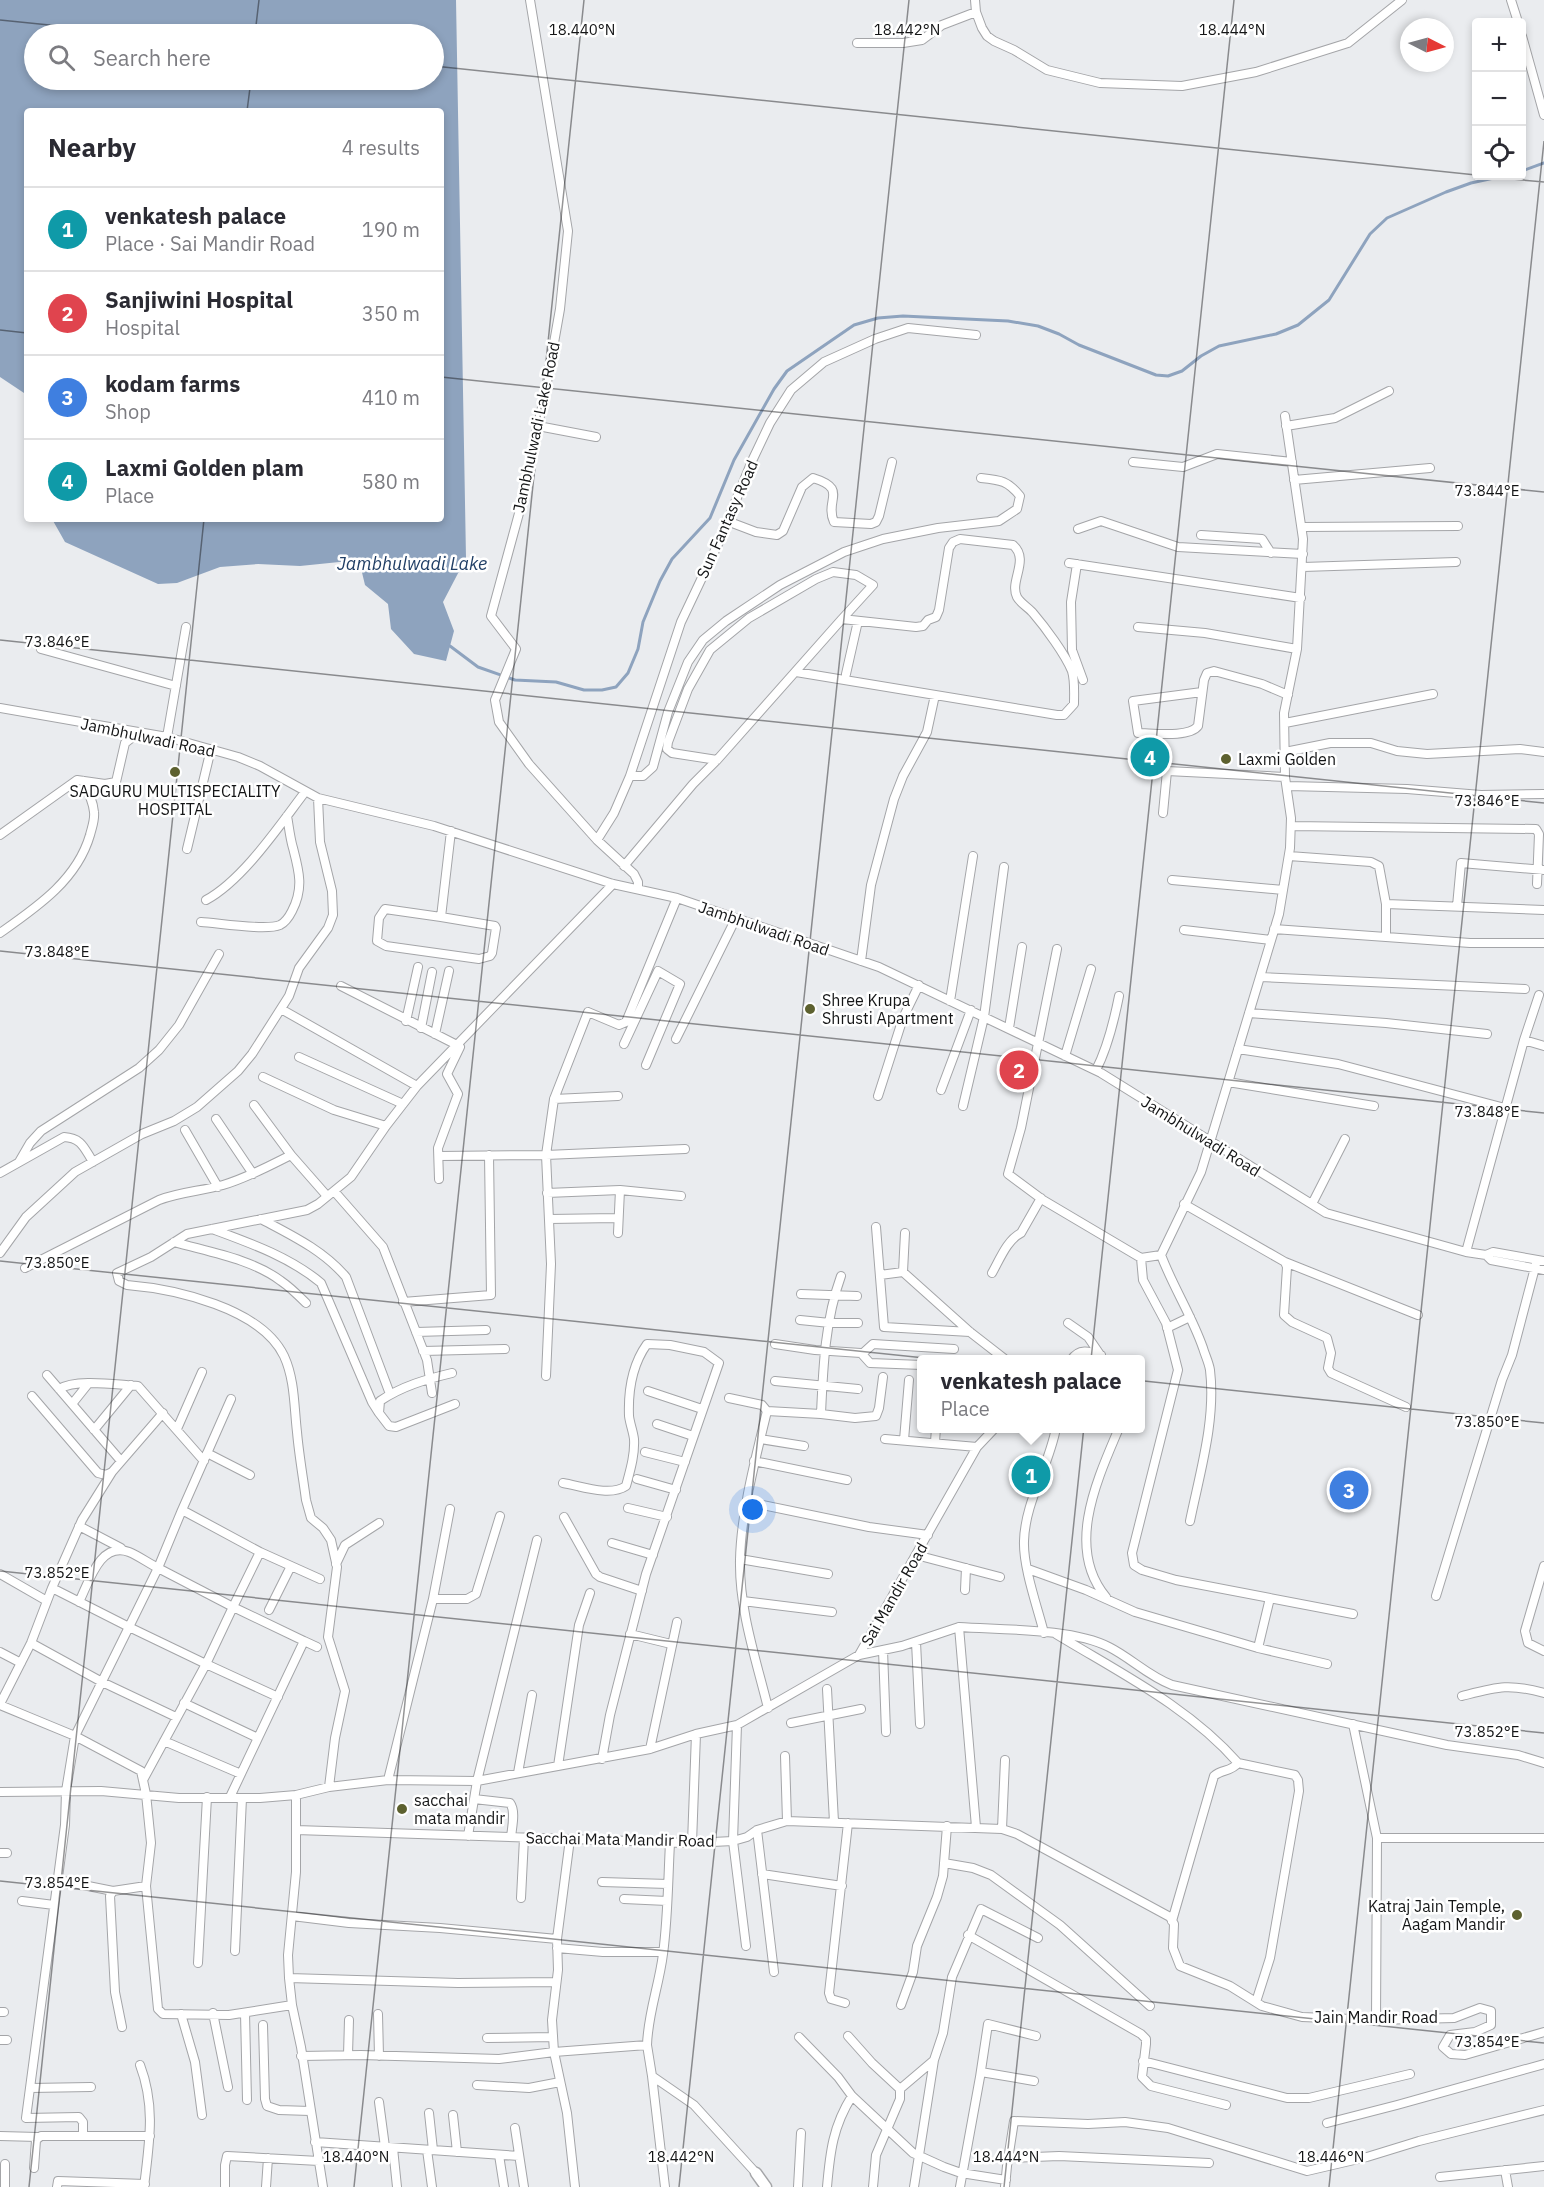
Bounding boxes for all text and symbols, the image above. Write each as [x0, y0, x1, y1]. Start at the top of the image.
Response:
north arrow [1400, 18, 1454, 72]
map controls [1472, 18, 1526, 180]
button: + [1472, 18, 1526, 72]
text: 18.440°N [549, 20, 615, 39]
text: 18.442°N [874, 20, 940, 39]
text: 18.444°N [1199, 20, 1265, 39]
search box [24, 24, 444, 90]
icon: search [45, 41, 78, 74]
text: Search here [93, 43, 211, 72]
button: − [1472, 72, 1526, 126]
button: locate [1472, 126, 1526, 180]
text: Nearby [48, 130, 136, 164]
text: 4 results [342, 134, 420, 161]
text: venkatesh palace [105, 201, 286, 230]
text: 1 [62, 216, 74, 243]
text: 190 m [362, 216, 420, 243]
text: Place · Sai Mandir Road [105, 230, 315, 257]
text: Sanjiwini Hospital [105, 285, 293, 314]
text: 2 [62, 300, 74, 327]
text: 350 m [362, 300, 420, 327]
text: Hospital [105, 314, 180, 341]
street label: Jambhulwadi Lake Road [508, 340, 564, 514]
text: kodam farms [105, 369, 240, 398]
text: 3 [62, 384, 74, 411]
text: 410 m [362, 384, 420, 411]
text: Shop [105, 398, 151, 425]
text: Laxmi Golden plam [105, 453, 304, 482]
street label: Sun Fantasy Road [692, 457, 762, 581]
text: 4 [62, 468, 74, 495]
text: 580 m [362, 468, 420, 495]
text: 73.844°E [1455, 481, 1519, 500]
text: Place [105, 482, 154, 509]
water label: Jambhulwadi Lake [337, 552, 487, 575]
text: 73.846°E [25, 632, 89, 651]
street label: Jambhulwadi Road [79, 713, 217, 761]
pin: 4 [1130, 734, 1170, 780]
place label: Laxmi Golden [1238, 749, 1336, 769]
marker: Laxmi Golden [1219, 752, 1233, 766]
marker: SADGURU MULTISPECIALITY HOSPITAL [168, 765, 182, 779]
place label: SADGURU MULTISPECIALITY HOSPITAL [69, 781, 281, 819]
text: 73.846°E [1455, 791, 1519, 810]
street label: Jambhulwadi Road [696, 896, 832, 960]
text: 73.848°E [25, 942, 89, 961]
place label: Shree Krupa Shrusti Apartment [822, 990, 954, 1028]
marker: Shree Krupa Shrusti Apartment [803, 1002, 817, 1016]
pin: 2 [1000, 1048, 1038, 1092]
street label: Jambhulwadi Road [1138, 1091, 1264, 1181]
text: 73.848°E [1455, 1102, 1519, 1121]
text: 73.850°E [25, 1253, 89, 1272]
popup [917, 1355, 1145, 1433]
text: venkatesh palace [940, 1366, 1122, 1395]
text: Place [940, 1395, 990, 1422]
text: 73.850°E [1455, 1412, 1519, 1431]
pin: 1 [1012, 1452, 1050, 1498]
pin: 3 [1330, 1468, 1368, 1512]
your location [738, 1495, 767, 1524]
street label: Sai Mandir Road [856, 1539, 932, 1649]
text: 73.852°E [25, 1563, 89, 1582]
text: 73.852°E [1455, 1722, 1519, 1741]
place label: sacchai mata mandir [414, 1790, 505, 1828]
marker: sacchai mata mandir [395, 1802, 409, 1816]
street label: Sacchai Mata Mandir Road [525, 1827, 715, 1851]
text: 73.854°E [25, 1873, 89, 1892]
place label: Katraj Jain Temple, Aagam Mandir [1368, 1896, 1505, 1934]
marker: Katraj Jain Temple, Aagam Mandir [1510, 1908, 1524, 1922]
street label: Jain Mandir Road [1314, 2007, 1438, 2027]
text: 73.854°E [1455, 2032, 1519, 2051]
text: 18.440°N [323, 2147, 389, 2166]
text: 18.442°N [648, 2147, 714, 2166]
text: 18.444°N [973, 2147, 1039, 2166]
text: 18.446°N [1298, 2147, 1364, 2166]

